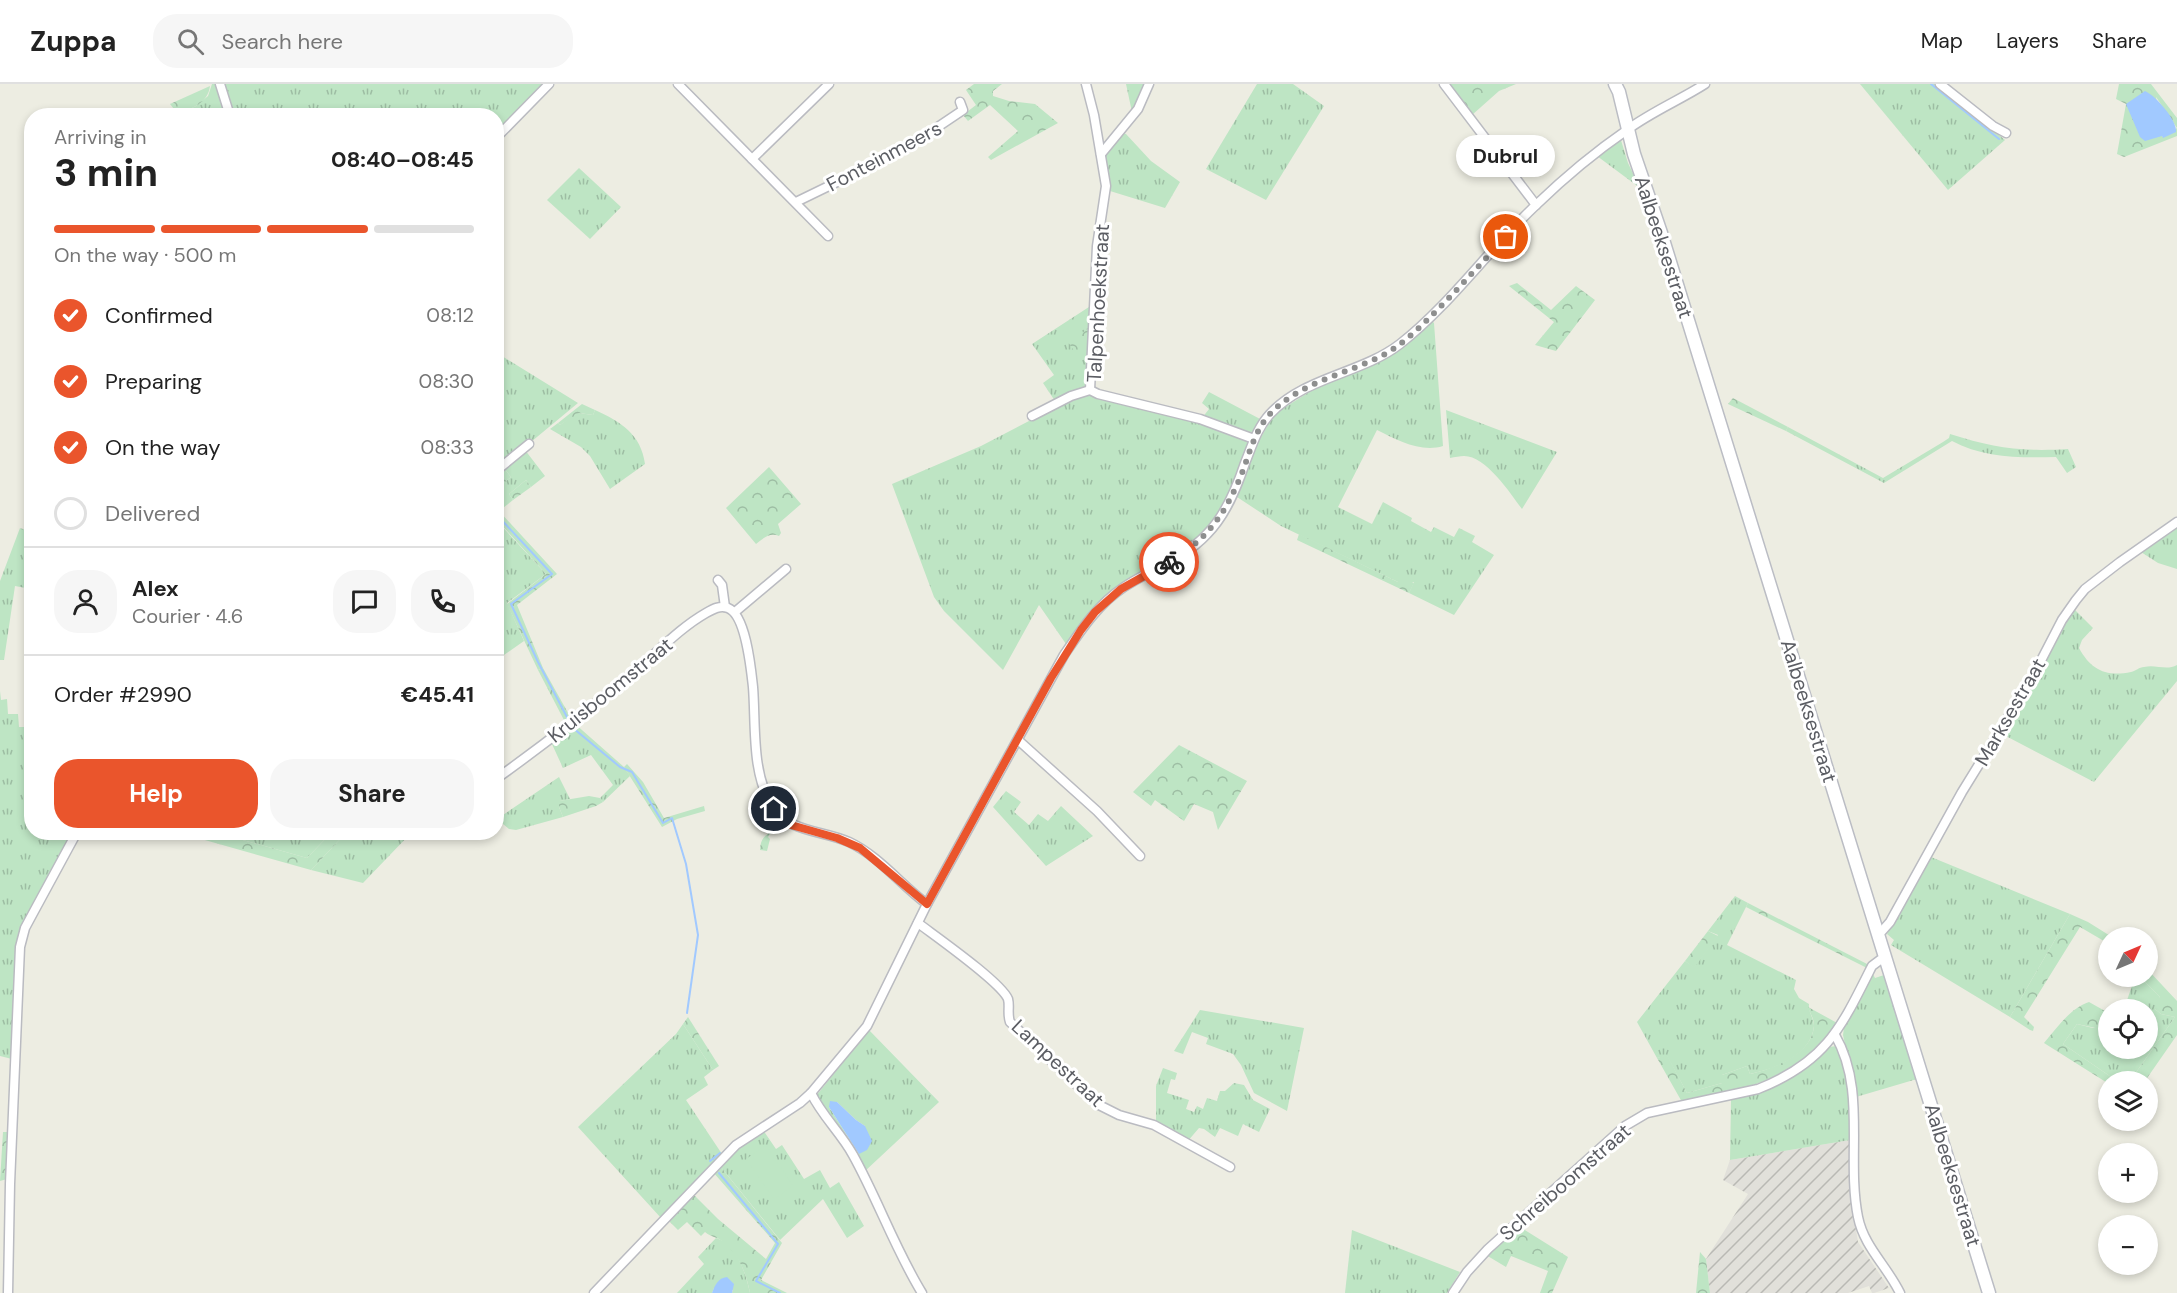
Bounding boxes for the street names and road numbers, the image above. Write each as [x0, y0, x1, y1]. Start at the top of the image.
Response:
street label: Fonteinmeers [822, 115, 946, 197]
street label: Aalbeeksestraat [1629, 172, 1699, 322]
street label: Talpenhoekstraat [1081, 223, 1115, 383]
street label: Kruisboomstraat [542, 631, 678, 748]
street label: Aalbeeksestraat [1775, 636, 1843, 786]
street label: Marksestraat [1969, 653, 2051, 771]
street label: Lampestraat [1006, 1013, 1110, 1113]
street label: Aalbeeksestraat [1919, 1100, 1987, 1250]
street label: Schreiboomstraat [1494, 1118, 1636, 1246]

